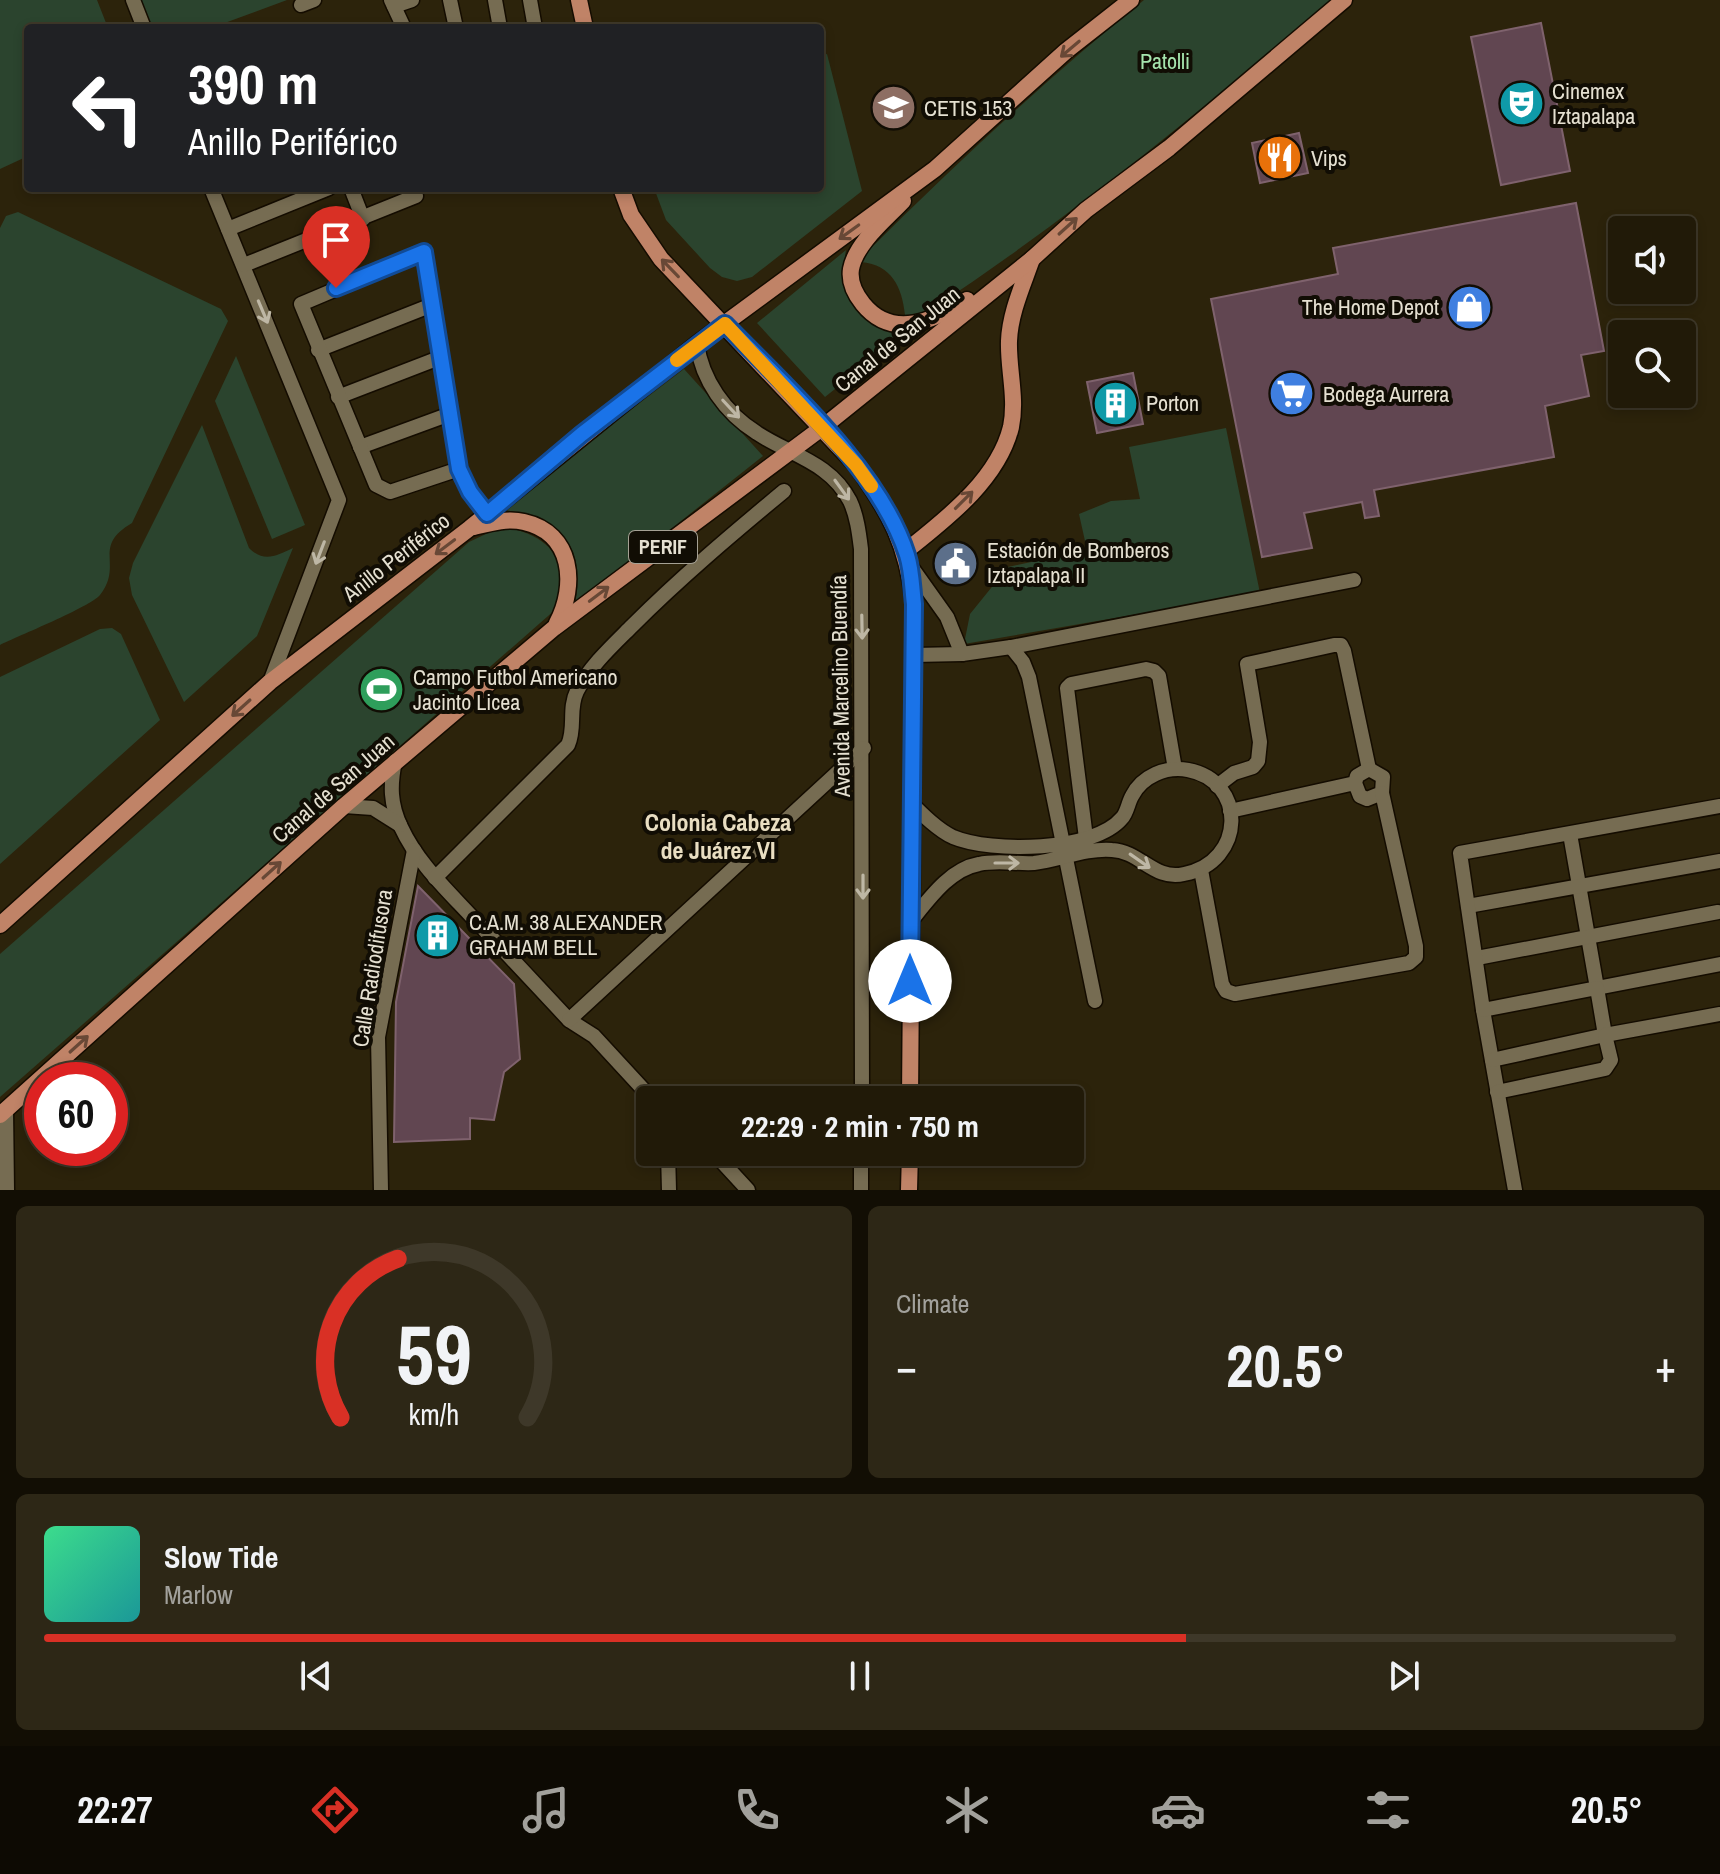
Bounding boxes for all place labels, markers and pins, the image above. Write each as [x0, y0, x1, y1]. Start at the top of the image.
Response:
place label: Cinemex Iztapalapa [1552, 76, 1635, 131]
theatre icon: Cinemex Iztapalapa [1497, 80, 1545, 128]
school or university icon: CETIS 153 [869, 84, 917, 132]
place label: CETIS 153 [924, 93, 1012, 123]
restaurant icon: Vips [1256, 134, 1304, 182]
place label: Vips [1311, 143, 1347, 173]
pin [302, 206, 370, 288]
shop icon: The Home Depot [1446, 283, 1494, 331]
place label: The Home Depot [1302, 292, 1439, 322]
supermarket icon: Bodega Aurrera [1268, 370, 1316, 418]
building icon: Porton [1091, 379, 1139, 427]
place label: Bodega Aurrera [1323, 379, 1449, 409]
place label: Porton [1146, 388, 1199, 418]
place label: Estación de Bomberos Iztapalapa II [987, 535, 1170, 590]
public building icon: Estación de Bomberos Iztapalapa II [932, 539, 980, 587]
place label: Campo Futbol Americano Jacinto Licea [413, 662, 618, 717]
sports icon: Campo Futbol Americano Jacinto Licea [358, 666, 406, 714]
place label: C.A.M. 38 ALEXANDER GRAHAM BELL [469, 907, 663, 962]
building icon: C.A.M. 38 ALEXANDER GRAHAM BELL [414, 911, 462, 959]

